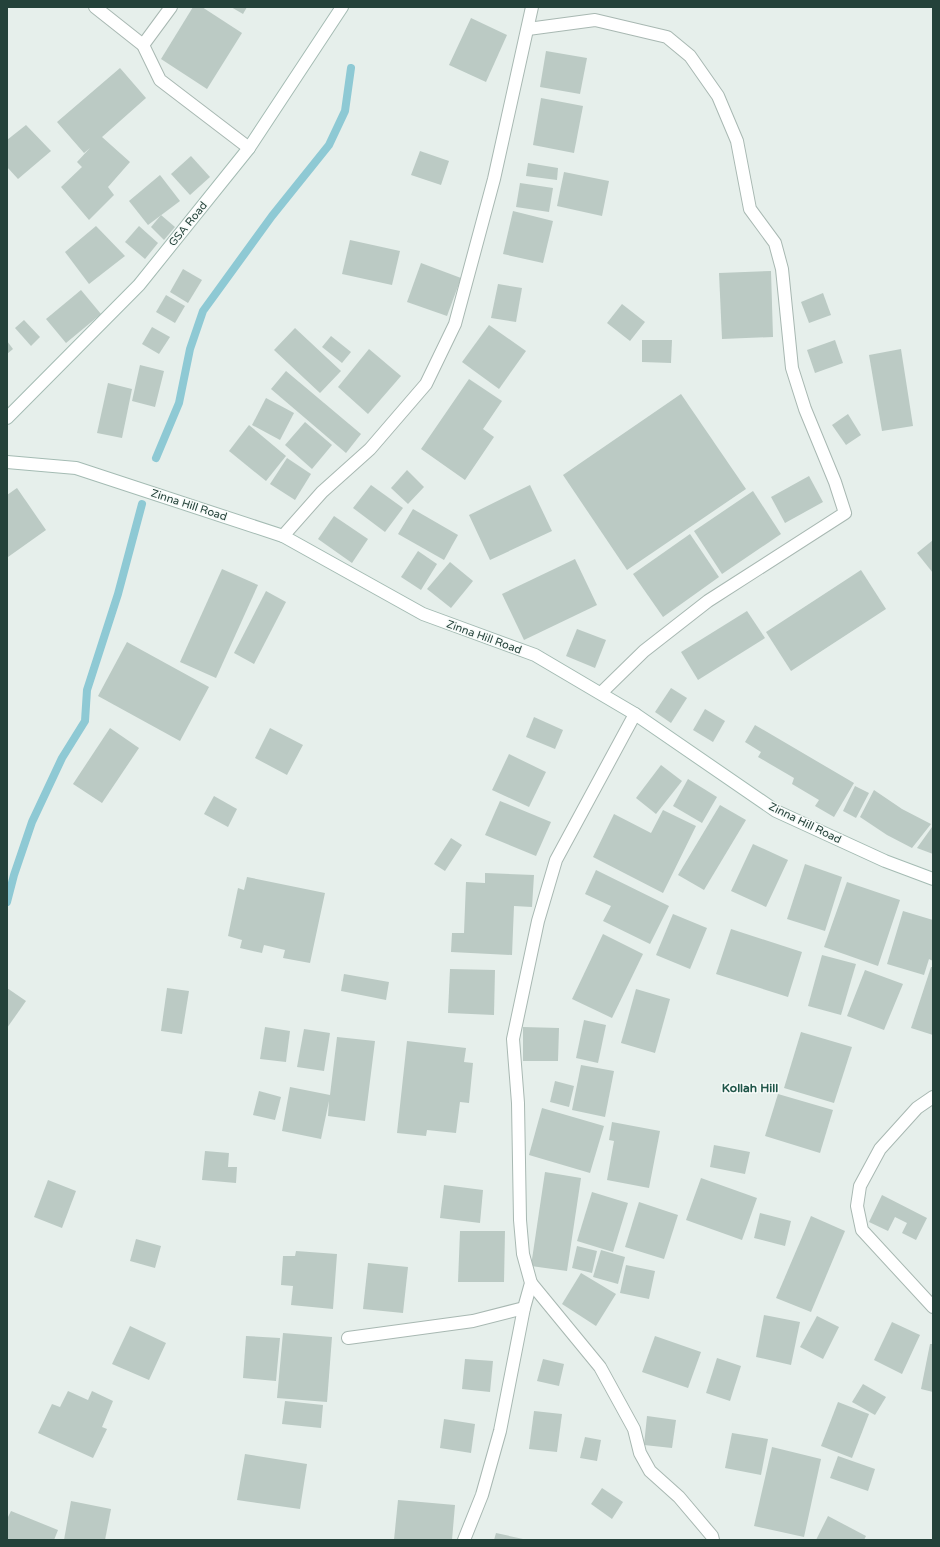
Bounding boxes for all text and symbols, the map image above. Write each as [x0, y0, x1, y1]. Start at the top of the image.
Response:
street label: GSA Road [166, 199, 210, 249]
street label: Zinna Hill Road [149, 487, 229, 523]
street label: Zinna Hill Road [445, 617, 523, 657]
street label: Zinna Hill Road [767, 800, 843, 846]
district label: Kollah Hill [722, 1081, 778, 1095]

